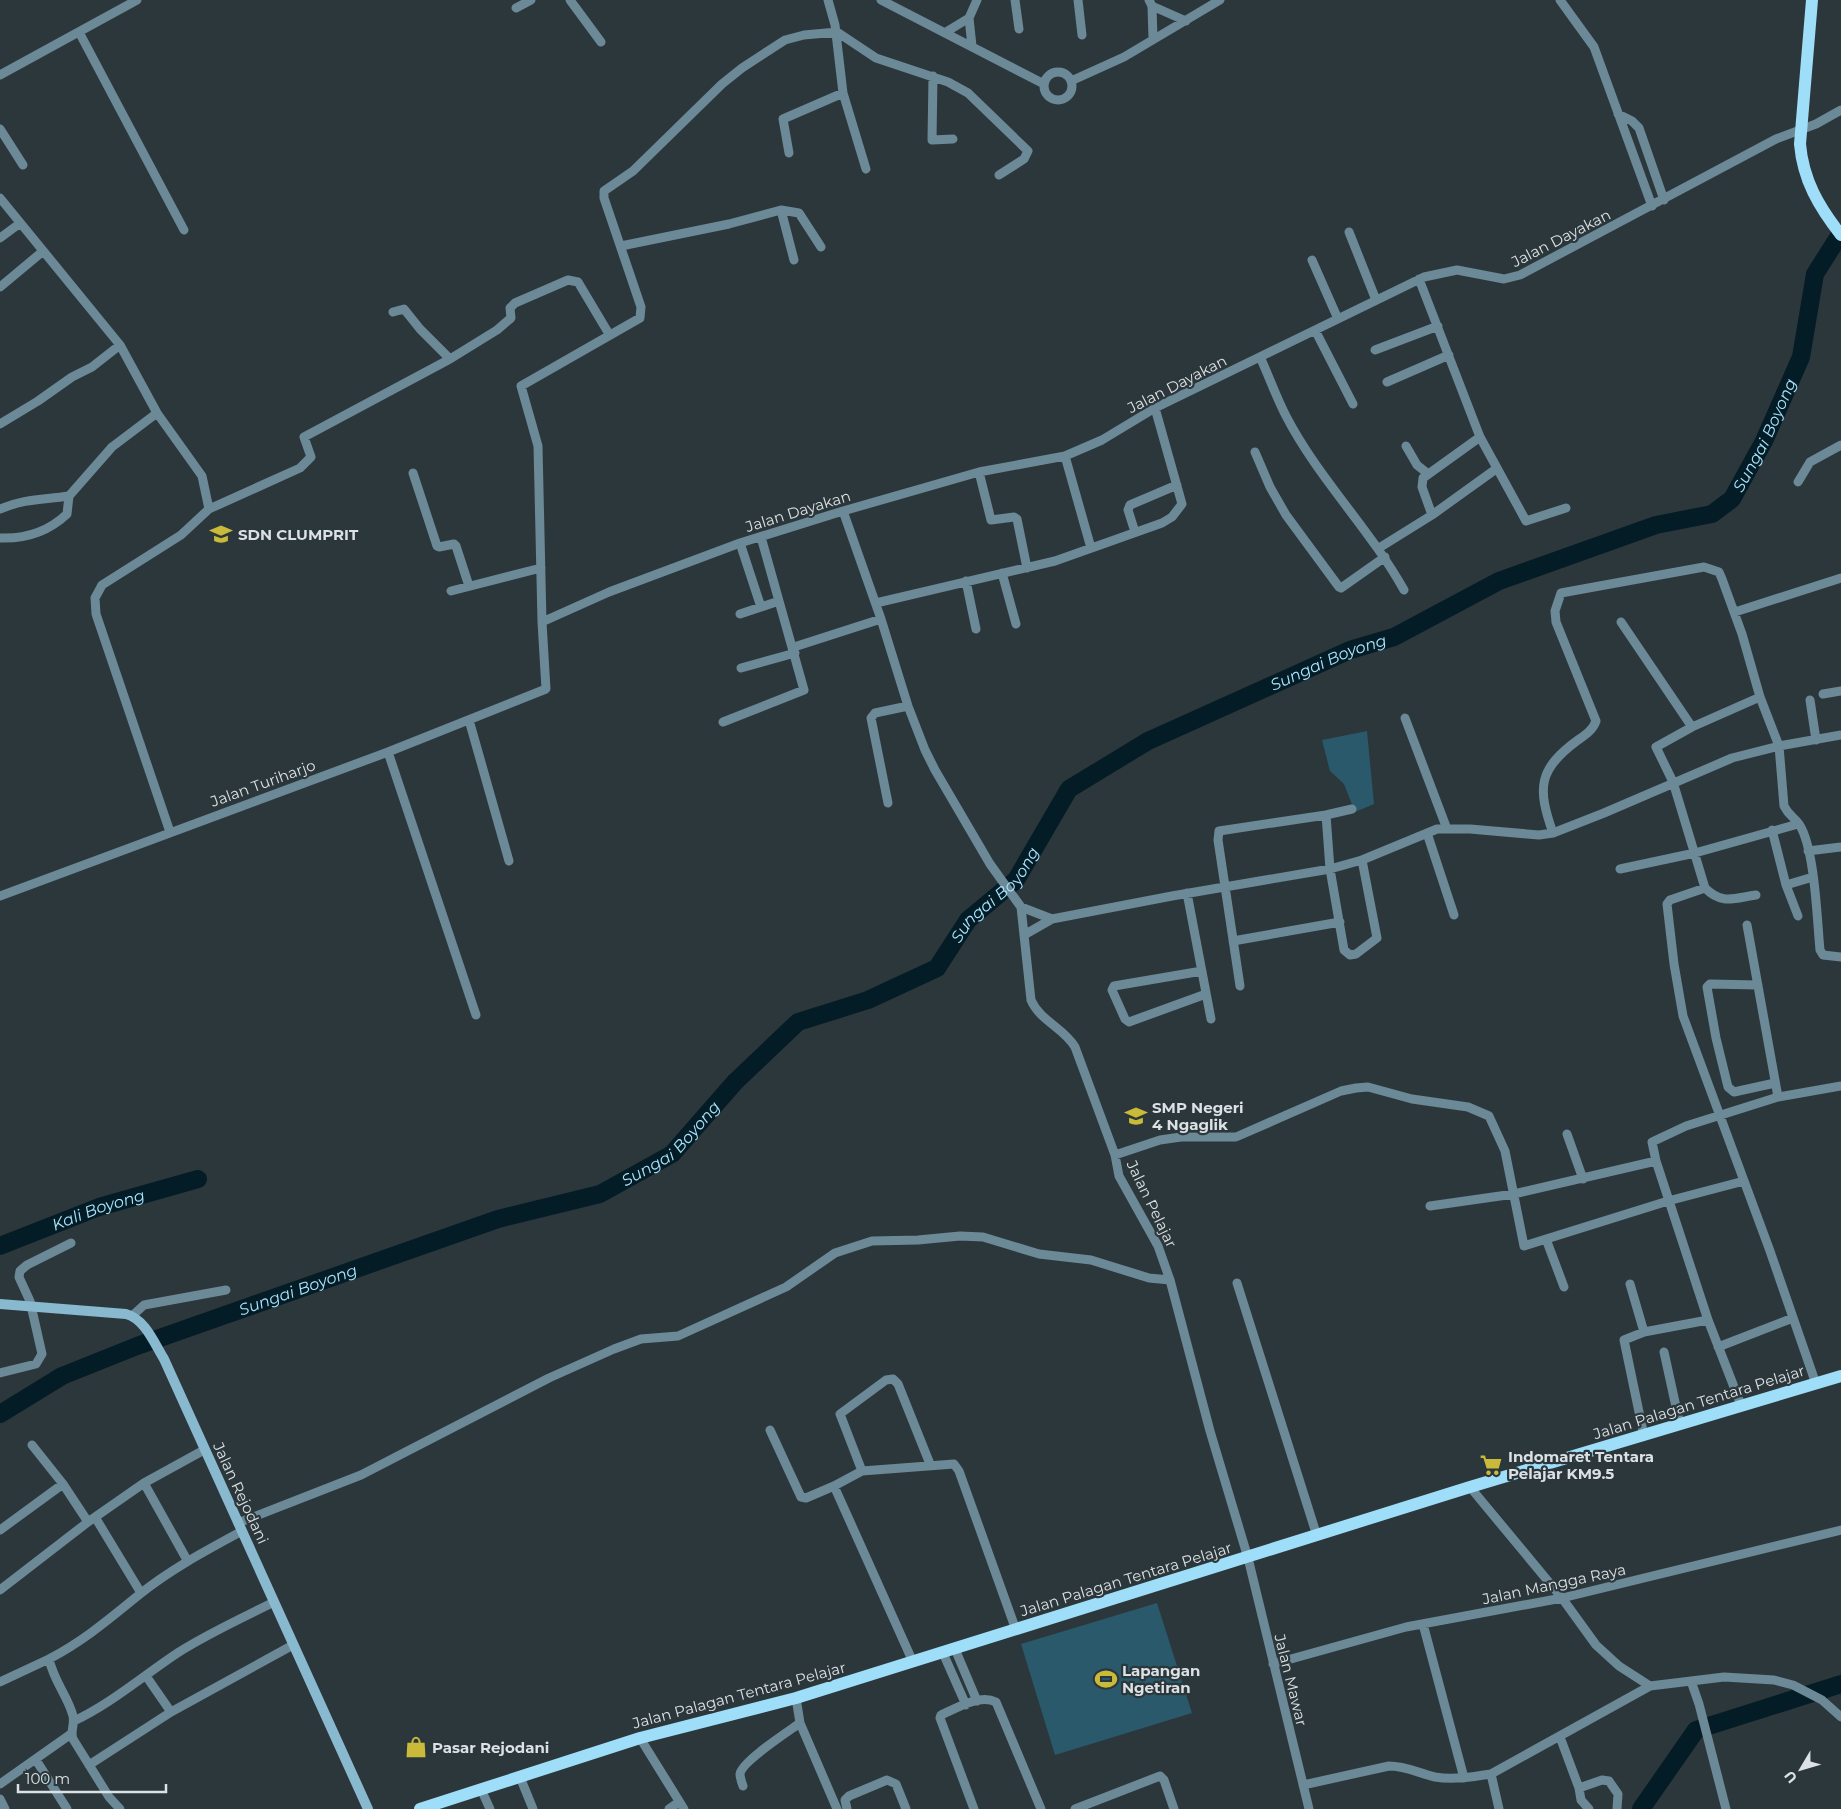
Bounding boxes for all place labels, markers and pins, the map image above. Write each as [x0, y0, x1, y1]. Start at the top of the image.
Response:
school or university icon: SDN CLUMPRIT [208, 521, 234, 547]
place label: SDN CLUMPRIT [238, 525, 359, 544]
place label: SMP Negeri 4 Ngaglik [1152, 1098, 1244, 1134]
school or university icon: SMP Negeri 4 Ngaglik [1123, 1103, 1149, 1129]
place label: Indomaret Tentara Pelajar KM9.5 [1508, 1447, 1654, 1483]
supermarket icon: Indomaret Tentara Pelajar KM9.5 [1478, 1452, 1504, 1478]
place label: Lapangan Ngetiran [1122, 1661, 1200, 1697]
sports icon: Lapangan Ngetiran [1093, 1666, 1119, 1692]
shop icon: Pasar Rejodani [403, 1734, 429, 1760]
place label: Pasar Rejodani [432, 1738, 549, 1757]

